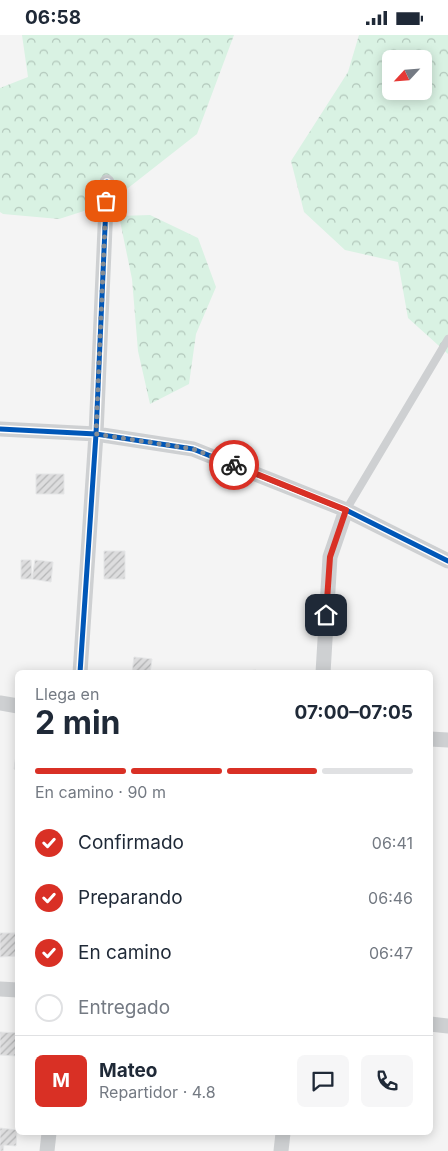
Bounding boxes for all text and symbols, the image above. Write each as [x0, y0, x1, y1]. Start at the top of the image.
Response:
text: 06:58 [25, 6, 81, 29]
north arrow [382, 50, 432, 100]
map controls [382, 50, 432, 100]
pin [85, 180, 127, 222]
icon: bag [92, 187, 120, 215]
courier [209, 440, 259, 490]
icon: bike [220, 451, 248, 479]
pin [305, 594, 347, 636]
icon: home [312, 601, 340, 629]
text: Llega en [35, 684, 99, 704]
text: 07:00–07:05 [295, 701, 413, 724]
text: 2 min [35, 703, 121, 742]
text: En camino · 90 m [35, 782, 166, 802]
icon: check [35, 829, 63, 857]
text: Confirmado [78, 831, 184, 854]
text: 06:41 [372, 833, 413, 853]
icon: check [35, 884, 63, 912]
text: Preparando [78, 886, 183, 909]
text: 06:46 [368, 888, 413, 908]
icon: check [35, 939, 63, 967]
text: En camino [78, 941, 172, 964]
text: 06:47 [369, 943, 413, 963]
text: Entregado [78, 996, 170, 1019]
button: chat [297, 1055, 349, 1107]
button: phone [361, 1055, 413, 1107]
text: Mateo [99, 1059, 157, 1082]
text: M [52, 1069, 70, 1092]
text: Repartidor · 4.8 [99, 1082, 216, 1102]

